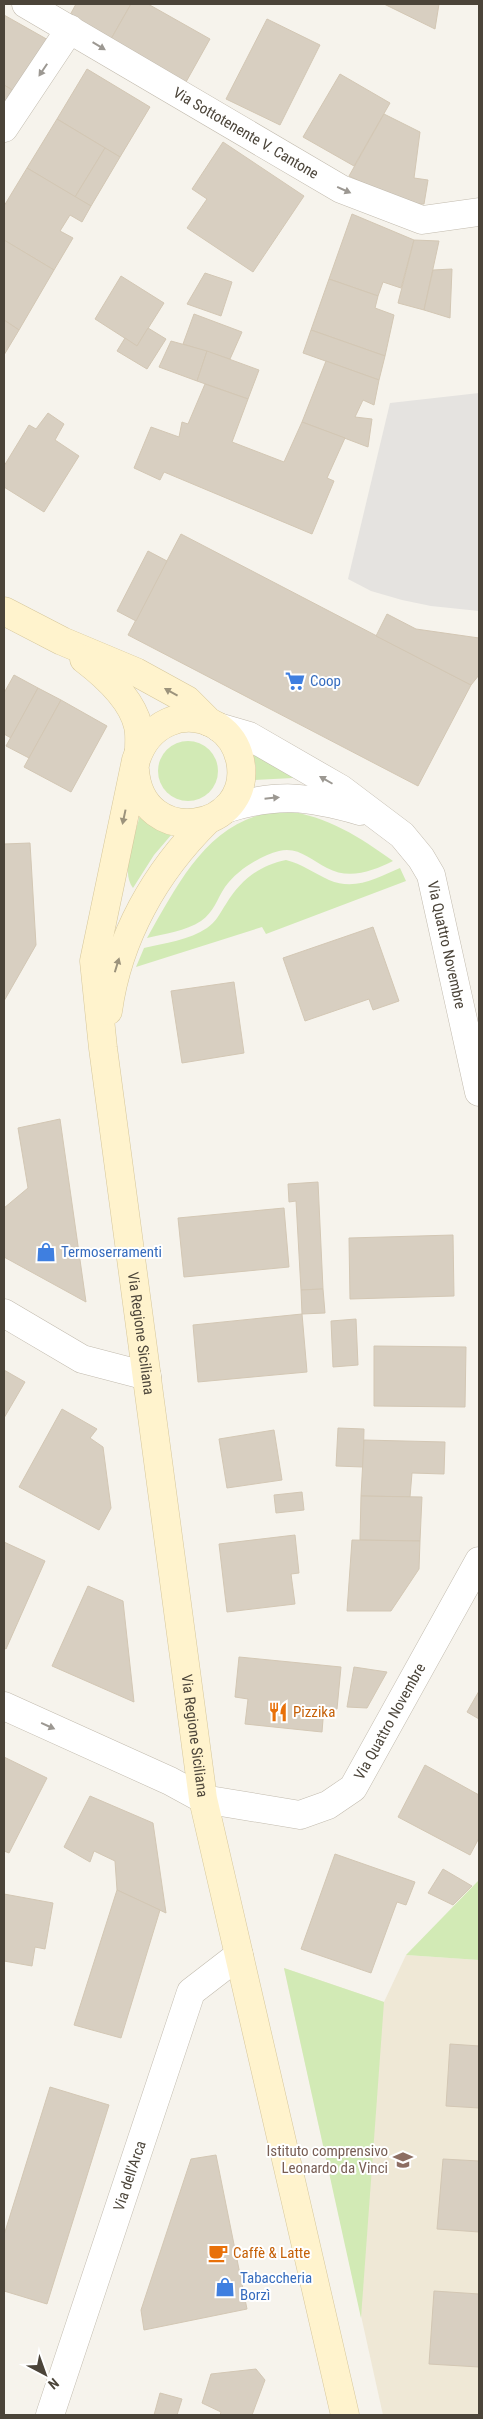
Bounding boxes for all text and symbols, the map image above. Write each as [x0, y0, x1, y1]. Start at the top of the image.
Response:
one-way arrow [92, 41, 105, 50]
one-way arrow [38, 63, 48, 76]
street label: Via Sottotenente V. Cantone [170, 84, 322, 183]
one-way arrow [337, 186, 351, 194]
supermarket icon: Coop [284, 670, 306, 692]
place label: Coop [310, 672, 341, 690]
one-way arrow [164, 687, 178, 696]
one-way arrow [318, 776, 333, 784]
one-way arrow [264, 794, 280, 802]
one-way arrow [120, 810, 128, 826]
street label: Via Quattro Novembre [424, 879, 469, 1011]
one-way arrow [114, 958, 122, 973]
shop icon: Termoserramenti [35, 1241, 57, 1263]
place label: Termoserramenti [61, 1243, 162, 1261]
street label: Via Regione Siciliana [124, 1271, 158, 1396]
street label: Via Quattro Novembre [350, 1660, 429, 1783]
street label: Via Regione Siciliana [177, 1673, 212, 1798]
restaurant icon: Pizzika [267, 1701, 289, 1723]
place label: Pizzika [293, 1703, 335, 1721]
one-way arrow [41, 1722, 55, 1730]
street label: Via dell'Arca [110, 2139, 150, 2213]
place label: Istituto comprensivo Leonardo da Vinci [267, 2142, 388, 2177]
school or university icon: Istituto comprensivo Leonardo da Vinci [392, 2149, 414, 2171]
cafe icon: Caffè & Latte [207, 2242, 229, 2264]
place label: Caffè & Latte [233, 2244, 310, 2262]
place label: Tabaccheria Borzì [240, 2269, 312, 2304]
shop icon: Tabaccheria Borzì [214, 2276, 236, 2298]
north arrow [20, 2349, 70, 2399]
text: N [45, 2375, 62, 2393]

